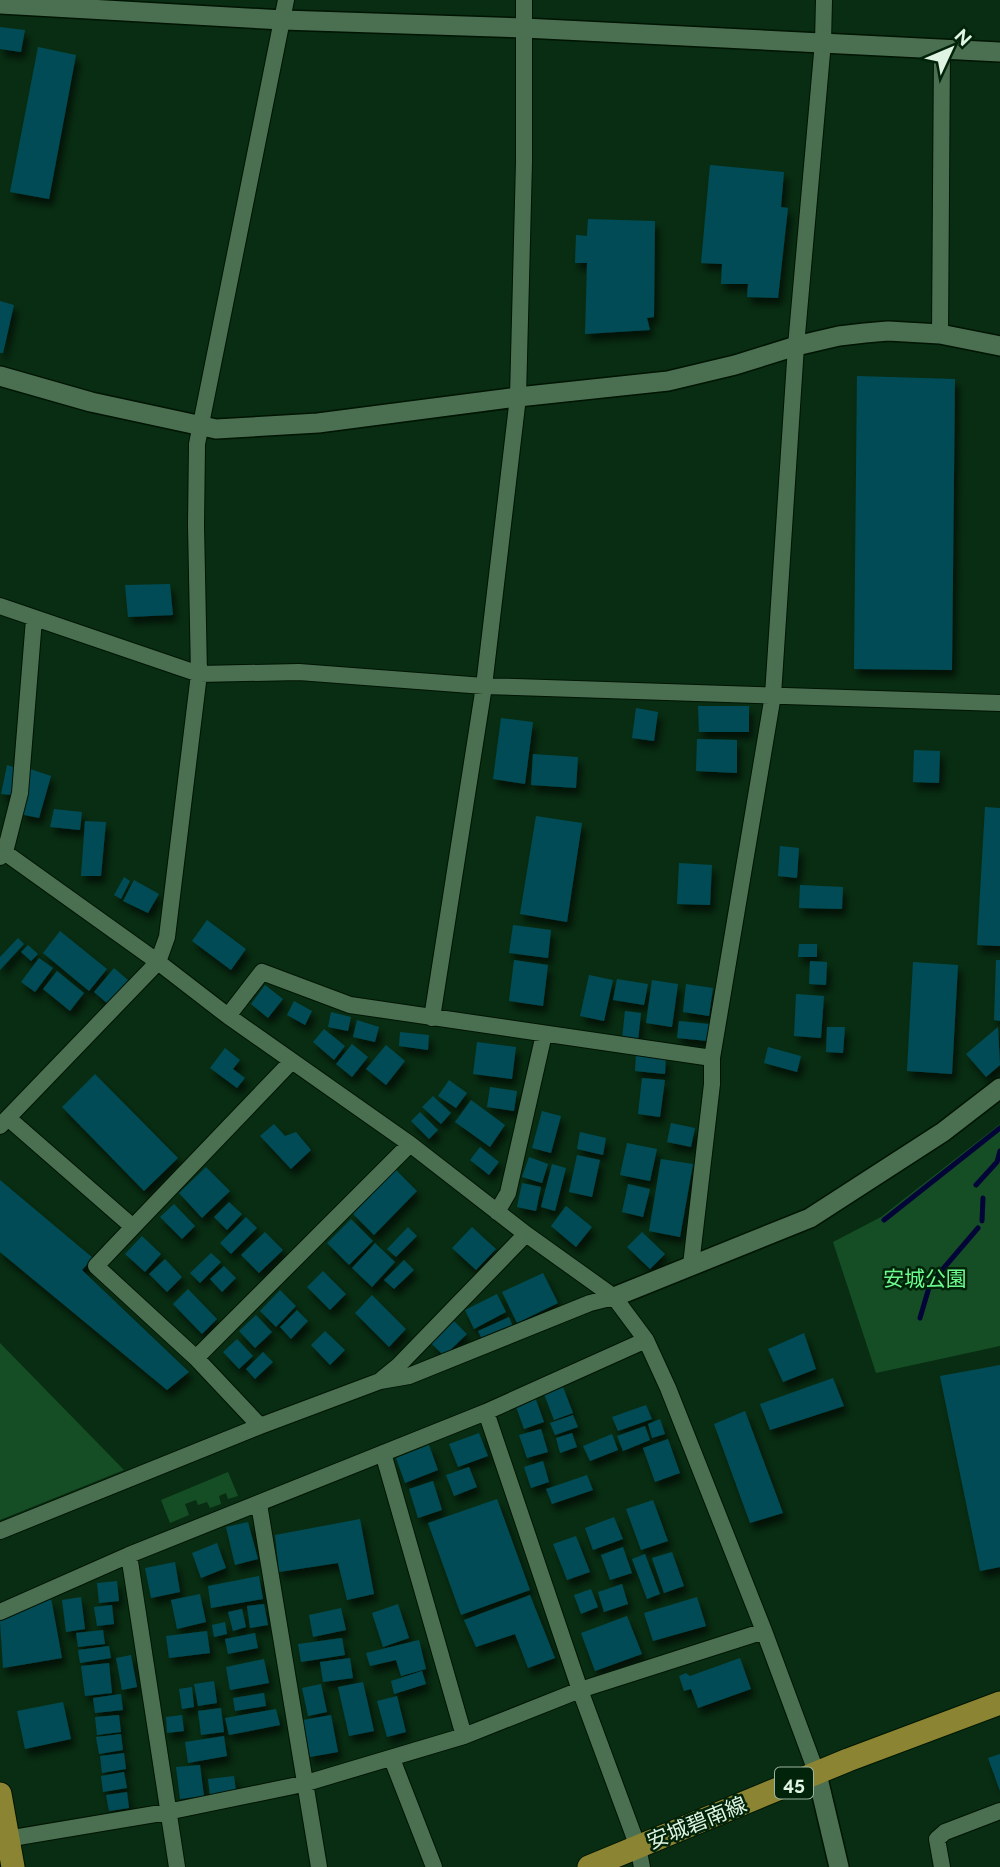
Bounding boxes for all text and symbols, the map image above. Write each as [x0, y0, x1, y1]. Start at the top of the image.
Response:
north arrow [916, 14, 986, 84]
text: N [950, 24, 976, 50]
park label: 安城公園 [883, 1266, 967, 1291]
road number: 45 [775, 1768, 813, 1798]
street label: 安城碧南線 [643, 1791, 750, 1854]

